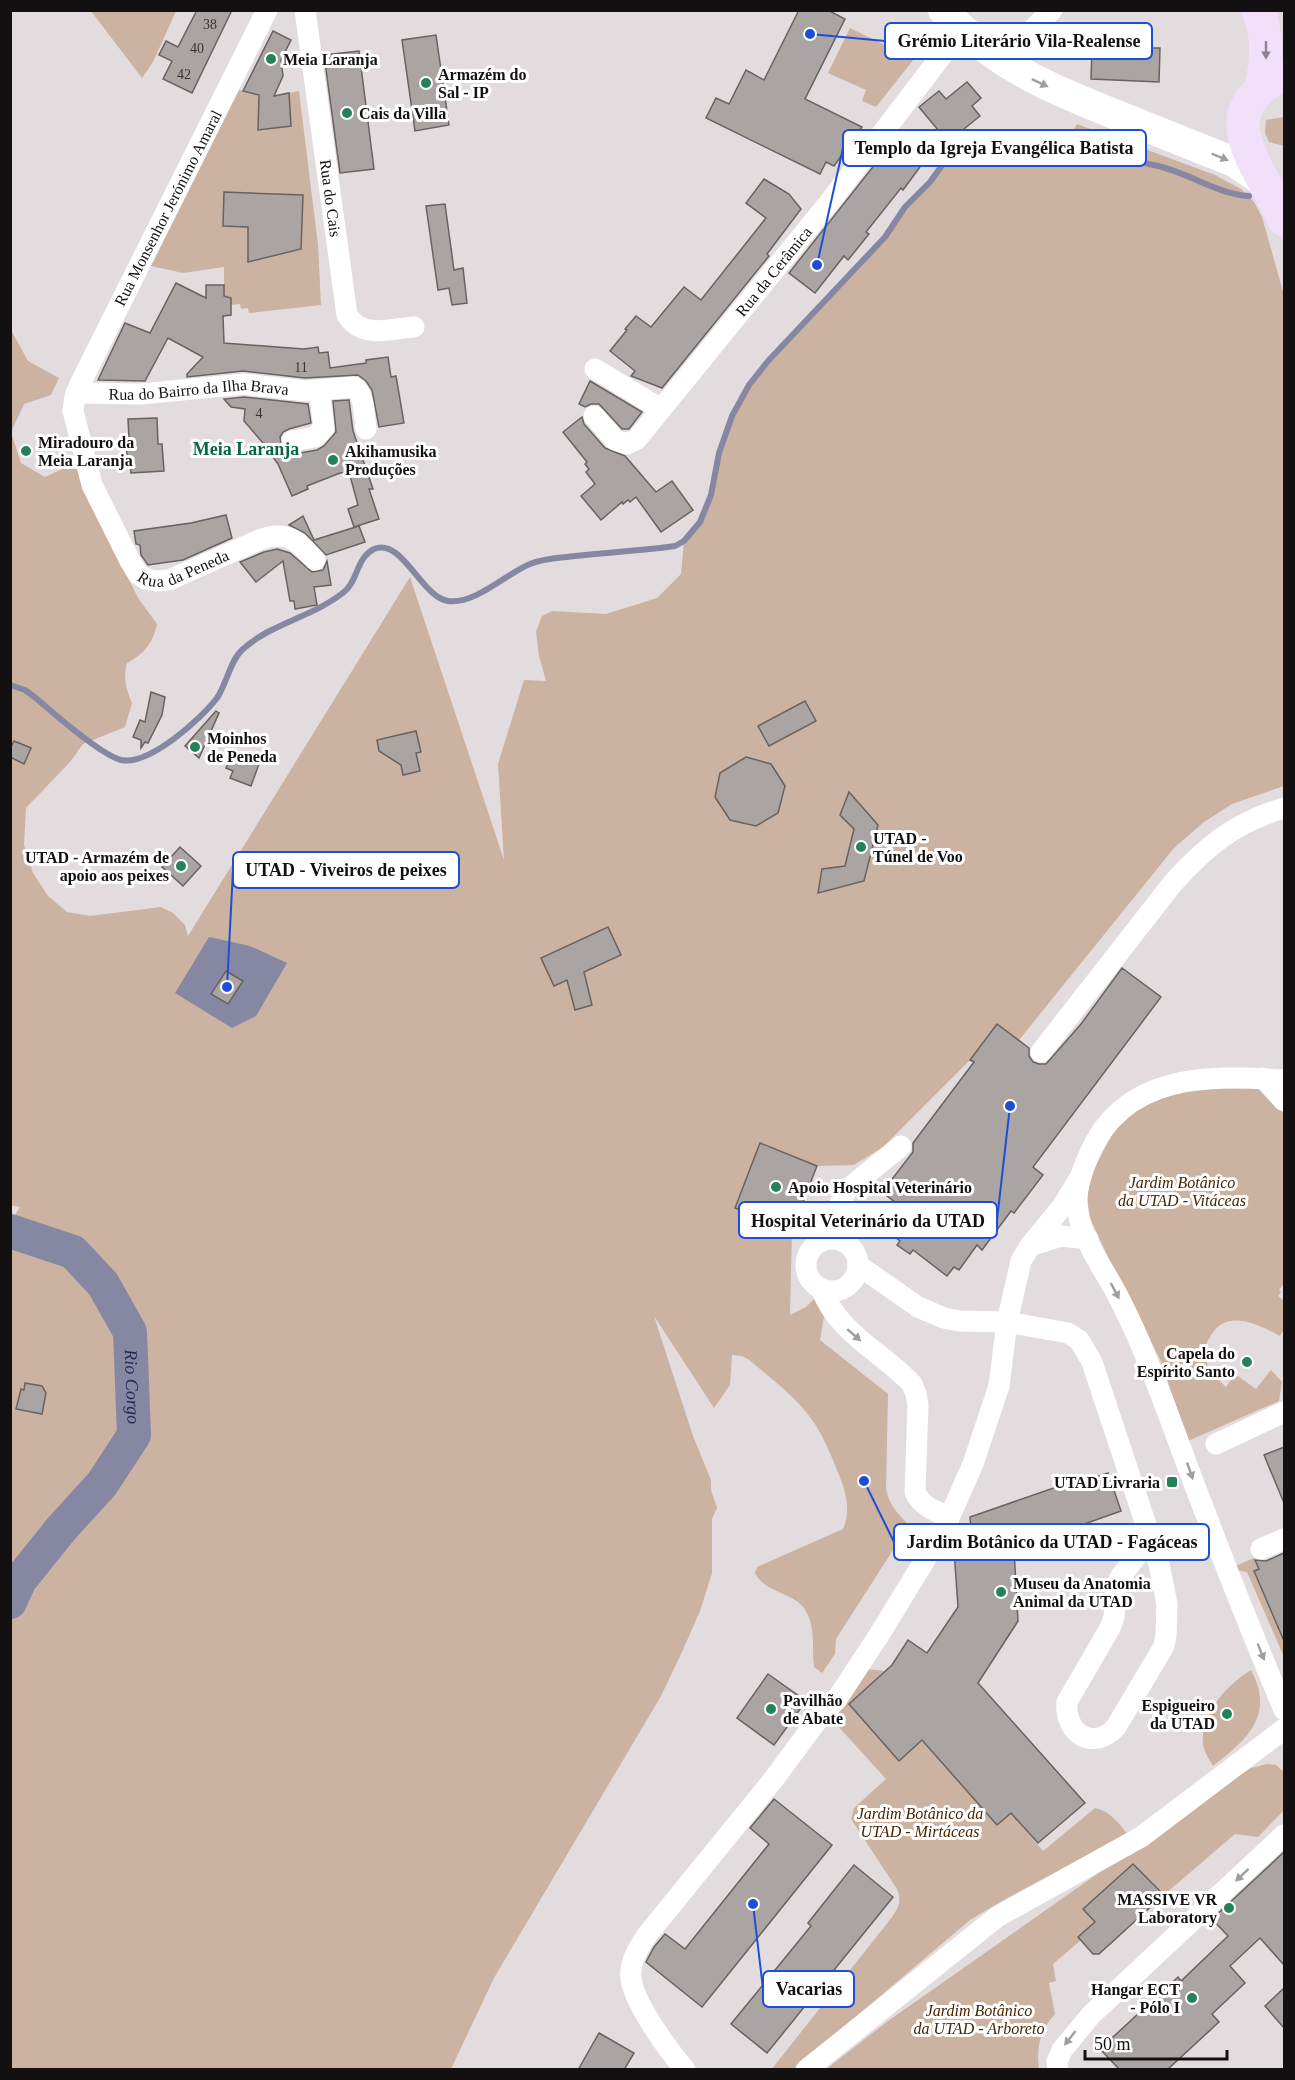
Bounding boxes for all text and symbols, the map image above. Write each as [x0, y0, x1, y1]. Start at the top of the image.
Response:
house number: 38 [203, 17, 217, 32]
callout: Grémio Literário Vila-Realense [885, 23, 1152, 59]
text: Grémio Literário Vila-Realense [898, 31, 1140, 51]
one-way arrow [1261, 40, 1271, 59]
house number: 40 [190, 41, 204, 56]
place label: Meia Laranja [283, 51, 378, 69]
marker: Meia Laranja [264, 52, 278, 66]
place label: Armazém do Sal - IP [438, 66, 526, 101]
house number: 42 [177, 67, 191, 82]
marker: Armazém do Sal - IP [419, 76, 433, 90]
one-way arrow [1031, 79, 1048, 88]
place label: Cais da Villa [359, 105, 446, 122]
marker: Cais da Villa [340, 106, 354, 120]
street label: Rua Monsenhor Jerónimo Amaral [111, 107, 225, 309]
callout: Templo da Igreja Evangélica Batista [843, 130, 1146, 166]
text: Templo da Igreja Evangélica Batista [854, 138, 1134, 158]
one-way arrow [1212, 152, 1230, 162]
street label: Rua do Cais [317, 158, 345, 238]
street label: Rua da Cerâmica [732, 223, 815, 319]
house number: 11 [294, 360, 308, 375]
street label: Rua do Bairro da Ilha Brava [108, 375, 290, 403]
house number: 4 [256, 406, 263, 421]
place label: Miradouro da Meia Laranja [38, 434, 134, 470]
district label: Meia Laranja [193, 439, 299, 459]
place label: Akihamusika Produções [345, 443, 437, 479]
marker: Miradouro da Meia Laranja [19, 444, 33, 458]
marker: Akihamusika Produções [326, 453, 340, 467]
street label: Rua da Peneda [135, 546, 231, 589]
place label: Moinhos de Peneda [207, 730, 277, 765]
marker: Moinhos de Peneda [188, 740, 202, 754]
place label: UTAD - Túnel de Voo [873, 830, 963, 865]
marker: UTAD - Túnel de Voo [854, 840, 868, 854]
place label: UTAD - Armazém de apoio aos peixes [25, 849, 169, 885]
callout: UTAD - Viveiros de peixes [233, 852, 459, 888]
marker: UTAD - Armazém de apoio aos peixes [174, 859, 188, 873]
text: UTAD - Viveiros de peixes [245, 860, 447, 880]
park label: Jardim Botânico da UTAD - Vitáceas [1118, 1174, 1246, 1209]
place label: Apoio Hospital Veterinário [788, 1179, 972, 1197]
marker: Apoio Hospital Veterinário [769, 1180, 783, 1194]
callout: Hospital Veterinário da UTAD [739, 1202, 997, 1238]
text: Hospital Veterinário da UTAD [751, 1211, 985, 1231]
one-way arrow [1110, 1283, 1120, 1300]
one-way arrow [846, 1328, 861, 1341]
place label: Capela do Espírito Santo [1137, 1345, 1235, 1381]
water label: Rio Corgo [121, 1348, 144, 1424]
marker: Capela do Espírito Santo [1240, 1355, 1254, 1369]
one-way arrow [1185, 1462, 1195, 1480]
place label: UTAD Livraria [1054, 1474, 1160, 1491]
marker: UTAD Livraria [1165, 1475, 1179, 1489]
callout: Jardim Botânico da UTAD - Fagáceas [894, 1524, 1209, 1560]
text: Jardim Botânico da UTAD - Fagáceas [906, 1532, 1198, 1552]
place label: Museu da Anatomia Animal da UTAD [1013, 1575, 1151, 1610]
marker: Museu da Anatomia Animal da UTAD [994, 1585, 1008, 1599]
one-way arrow [1256, 1644, 1266, 1662]
place label: Pavilhão de Abate [783, 1692, 843, 1727]
place label: Espigueiro da UTAD [1142, 1697, 1215, 1732]
marker: Pavilhão de Abate [764, 1702, 778, 1716]
marker: Espigueiro da UTAD [1220, 1707, 1234, 1721]
park label: Jardim Botânico da UTAD - Mirtáceas [857, 1805, 983, 1840]
one-way arrow [1234, 1868, 1249, 1882]
place label: MASSIVE VR Laboratory [1117, 1891, 1217, 1927]
marker: MASSIVE VR Laboratory [1222, 1901, 1236, 1915]
callout: Vacarias [763, 1971, 854, 2007]
text: Vacarias [776, 1979, 842, 1999]
place label: Hangar ECT - Pólo I [1091, 1981, 1180, 2016]
marker: Hangar ECT - Pólo I [1185, 1991, 1199, 2005]
park label: Jardim Botânico da UTAD - Arboreto [914, 2002, 1044, 2037]
scale bar [1085, 2023, 1228, 2061]
one-way arrow [1065, 2031, 1077, 2046]
text: 50 m [1094, 2034, 1131, 2054]

